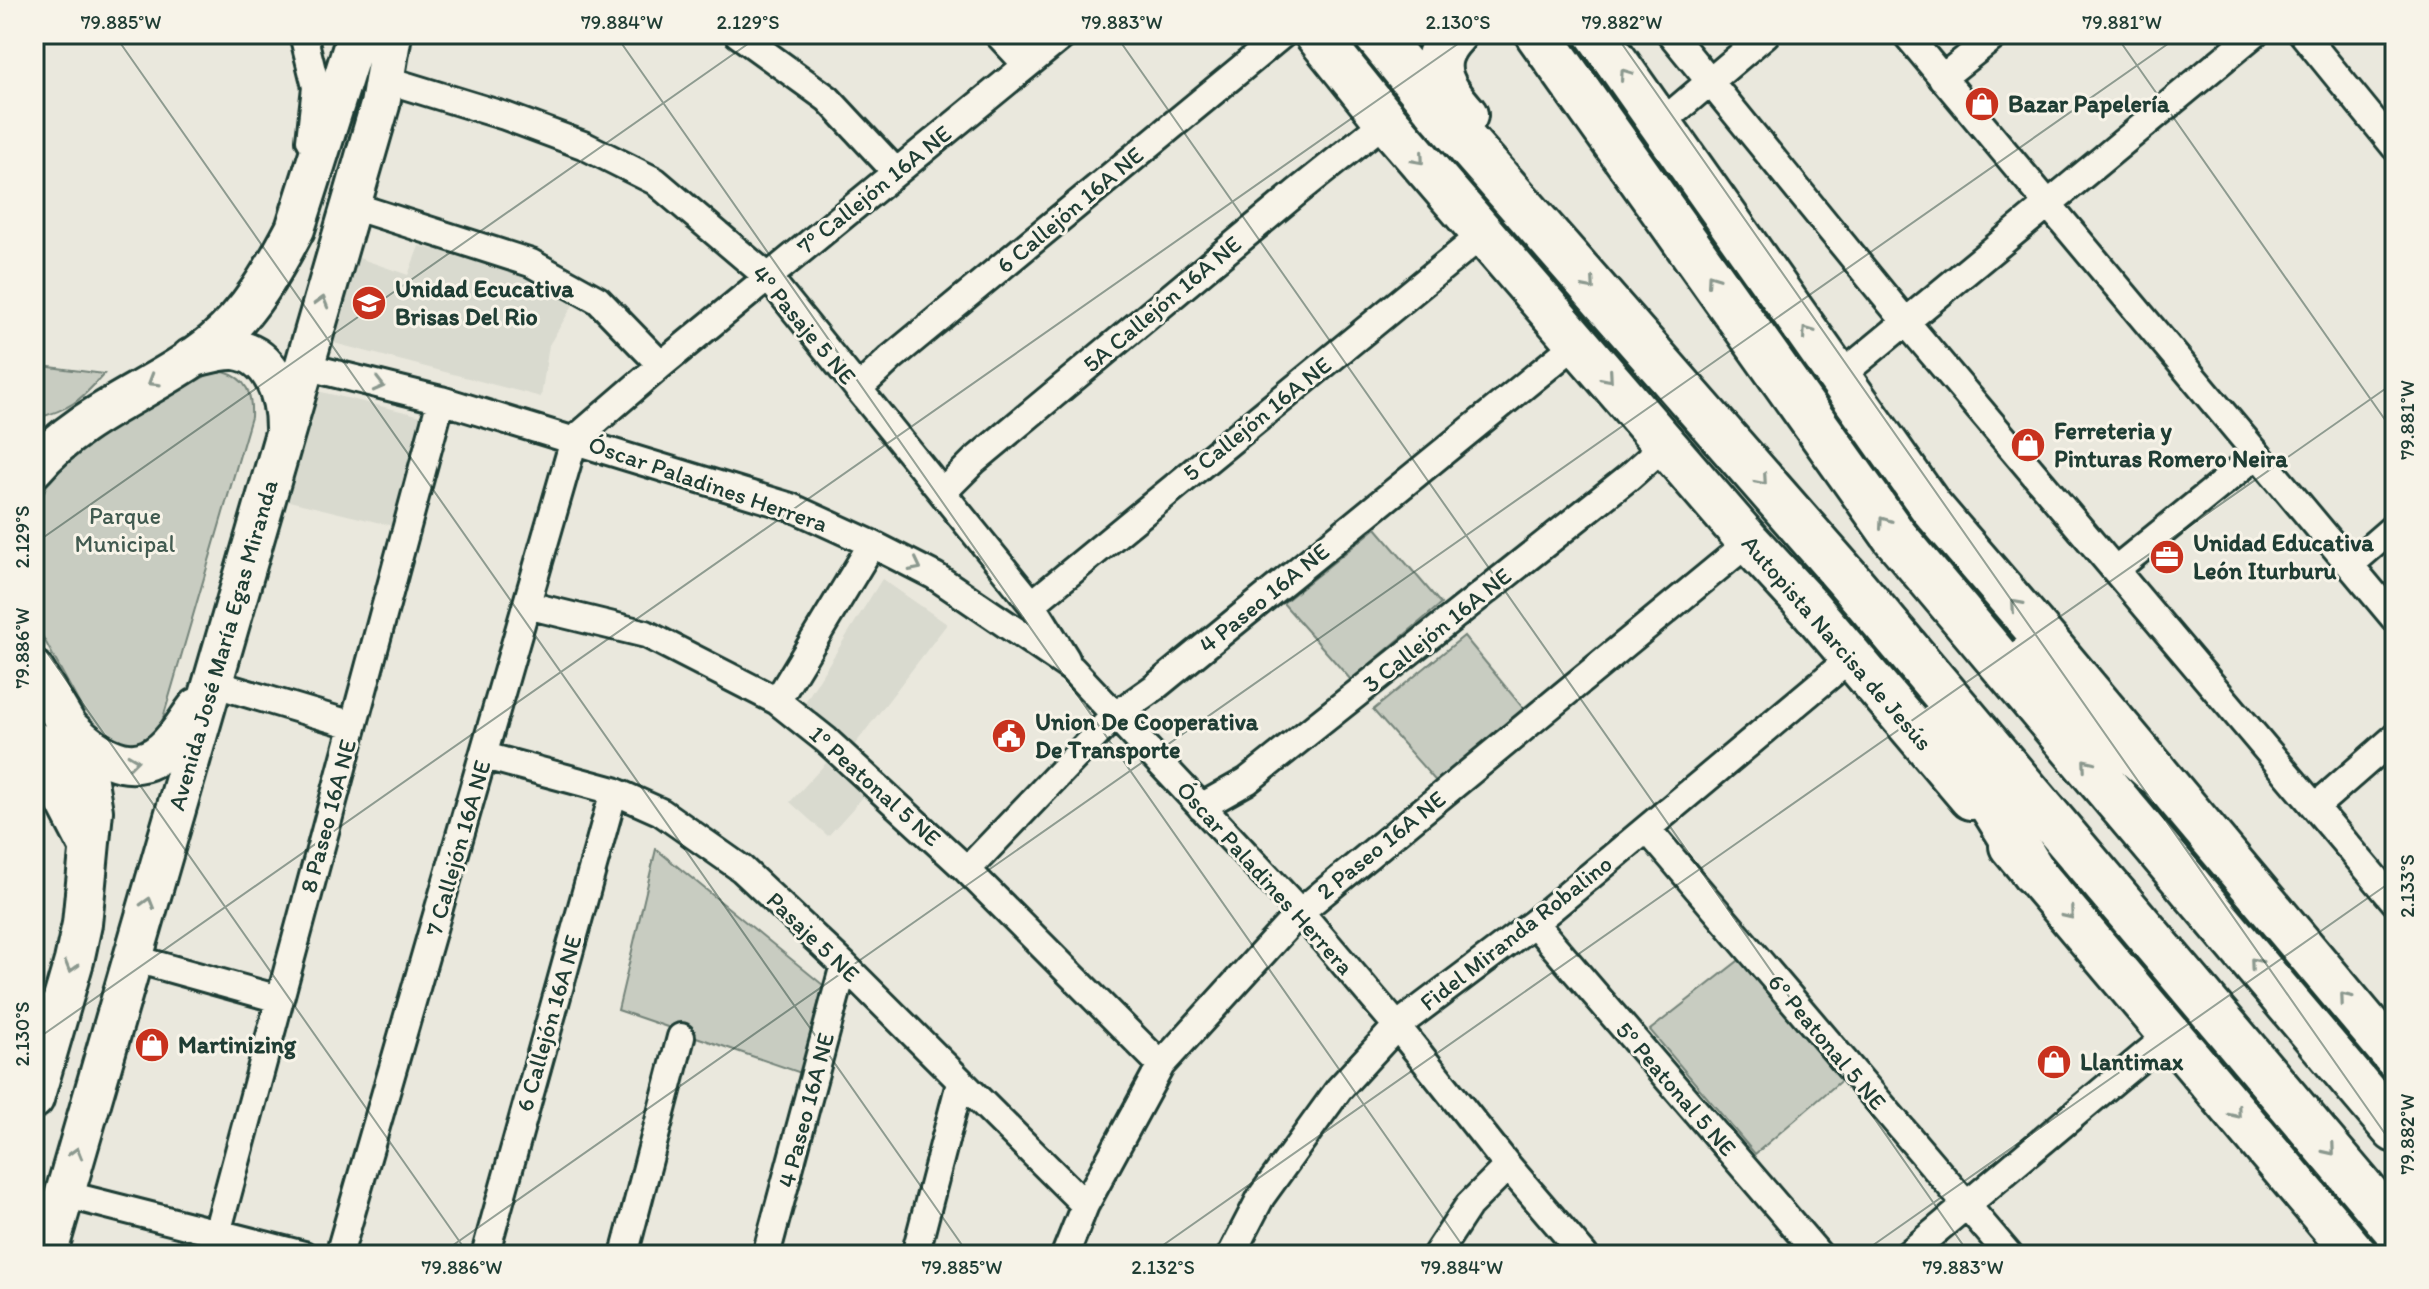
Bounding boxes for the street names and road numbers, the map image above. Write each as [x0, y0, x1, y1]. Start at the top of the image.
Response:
street label: 7º Callejón 16A NE [791, 119, 957, 261]
street label: 6 Callejón 16A NE [990, 140, 1149, 279]
street label: 5A Callejón 16A NE [1077, 229, 1247, 378]
street label: 4º Pasaje 5 NE [746, 259, 863, 390]
street label: 5 Callejón 16A NE [1177, 350, 1337, 487]
street label: Óscar Paladines Herrera [585, 429, 832, 538]
street label: Avenida José María Egas Miranda [161, 476, 284, 814]
street label: Autopista Narcisa de Jesús [1736, 529, 1939, 756]
street label: 4 Paseo 16A NE [1193, 536, 1335, 659]
street label: 3 Callejón 16A NE [1357, 561, 1517, 698]
street label: 1º Peatonal 5 NE [803, 719, 947, 852]
street label: 8 Paseo 16A NE [293, 736, 362, 896]
street label: 7 Callejón 16A NE [419, 757, 496, 939]
street label: Óscar Paladines Herrera [1171, 775, 1360, 981]
street label: 2 Paseo 16A NE [1310, 784, 1451, 905]
street label: Fidel Miranda Robalino [1414, 849, 1618, 1017]
street label: Pasaje 5 NE [761, 885, 866, 988]
street label: 6 Callejón 16A NE [509, 931, 588, 1115]
street label: 6º Peatonal 5 NE [1762, 968, 1893, 1116]
street label: 5º Peatonal 5 NE [1610, 1015, 1743, 1162]
street label: 4 Paseo 16A NE [771, 1029, 840, 1190]

